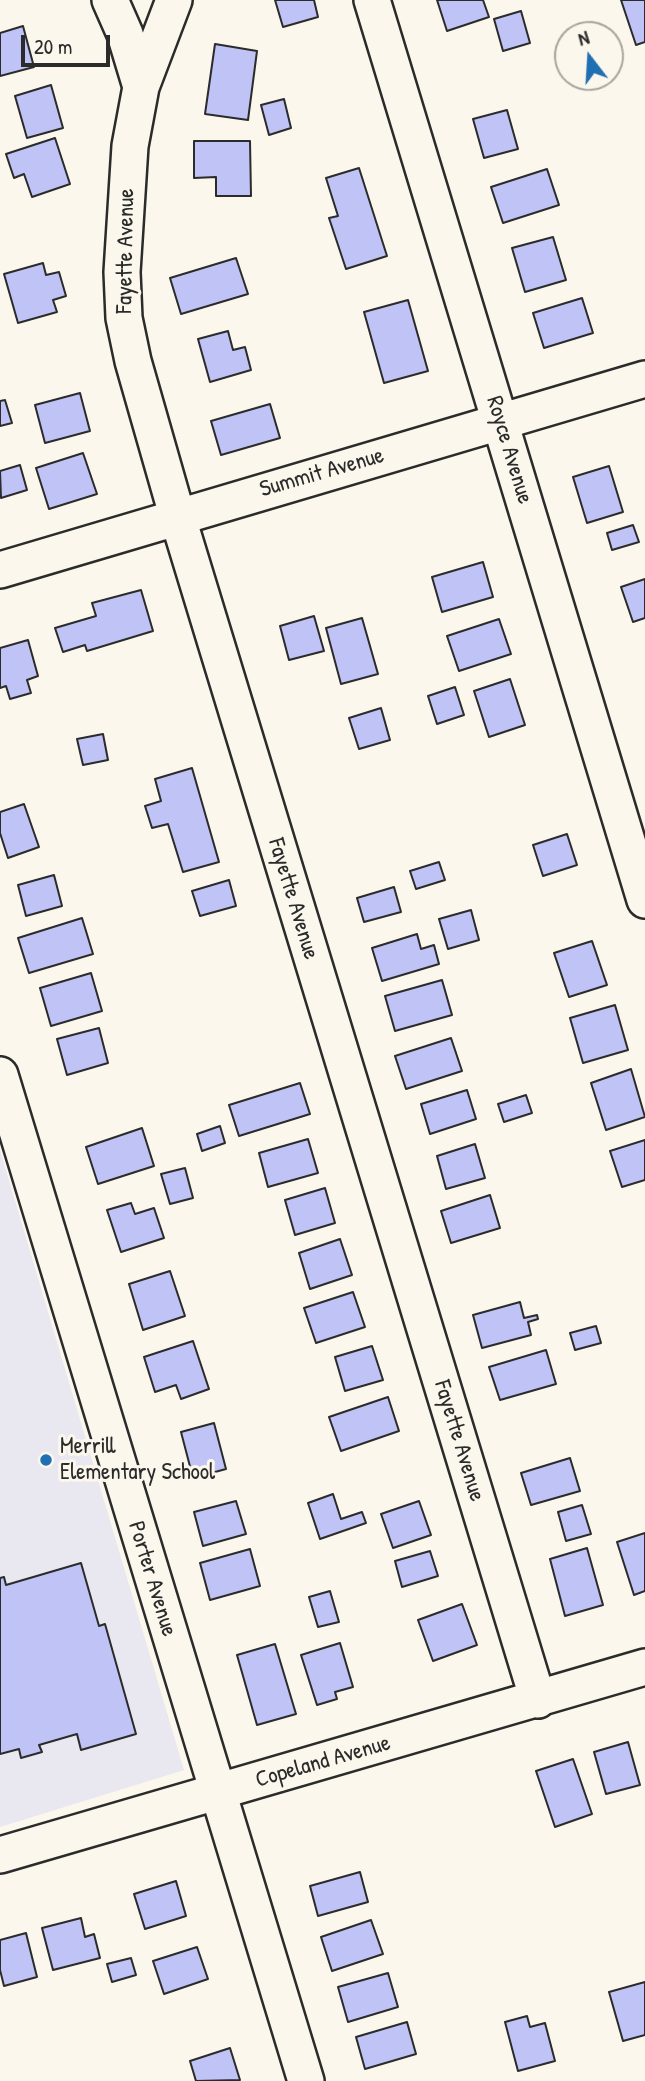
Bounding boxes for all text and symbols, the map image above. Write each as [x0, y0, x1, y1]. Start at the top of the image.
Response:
scale bar [24, 21, 114, 65]
north arrow [554, 21, 624, 91]
text: N [575, 24, 592, 52]
text: 20 m [34, 32, 72, 61]
street label: Fayette Avenue [111, 188, 141, 314]
street label: Royce Avenue [480, 393, 538, 507]
street label: Summit Avenue [257, 442, 387, 504]
street label: Fayette Avenue [262, 835, 324, 963]
street label: Fayette Avenue [428, 1377, 490, 1505]
place label: Merrill Elementary School [60, 1433, 215, 1487]
marker: Merrill Elementary School [38, 1452, 54, 1468]
street label: Porter Avenue [121, 1518, 183, 1640]
street label: Copeland Avenue [252, 1730, 394, 1794]

